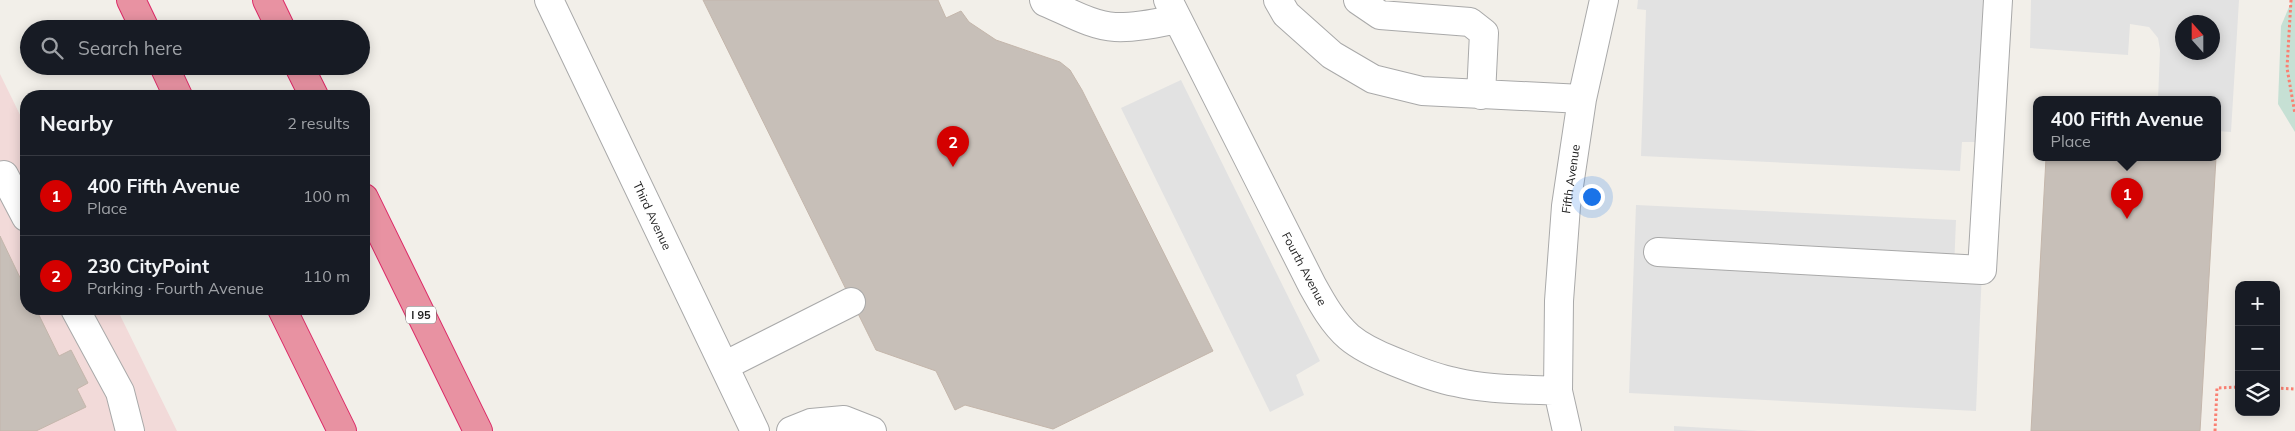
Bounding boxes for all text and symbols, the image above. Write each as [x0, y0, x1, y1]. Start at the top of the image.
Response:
north arrow [2175, 15, 2220, 60]
search box [20, 20, 370, 75]
icon: search [38, 34, 66, 62]
text: Search here [78, 36, 182, 60]
popup [2033, 96, 2221, 161]
text: 400 Fifth Avenue [2050, 107, 2204, 131]
text: Nearby [40, 110, 113, 136]
text: 2 results [287, 113, 350, 133]
pin: 2 [937, 126, 969, 167]
text: Place [2050, 131, 2091, 151]
street label: Fifth Avenue [1558, 143, 1583, 214]
text: 400 Fifth Avenue [87, 174, 240, 198]
pin: 1 [2111, 178, 2143, 219]
street label: Third Avenue [630, 179, 675, 252]
your location [1579, 184, 1605, 210]
text: 1 [51, 186, 61, 206]
text: 100 m [303, 186, 350, 206]
text: Place [87, 198, 127, 218]
street label: Fourth Avenue [1279, 229, 1330, 308]
text: 230 CityPoint [87, 254, 209, 278]
text: 2 [51, 266, 61, 286]
text: 110 m [303, 266, 350, 286]
text: Parking · Fourth Avenue [87, 278, 264, 298]
map controls [2235, 281, 2280, 416]
button: + [2235, 281, 2280, 326]
road number: I 95 [406, 306, 436, 324]
button: − [2235, 326, 2280, 371]
button: layers [2235, 371, 2280, 416]

